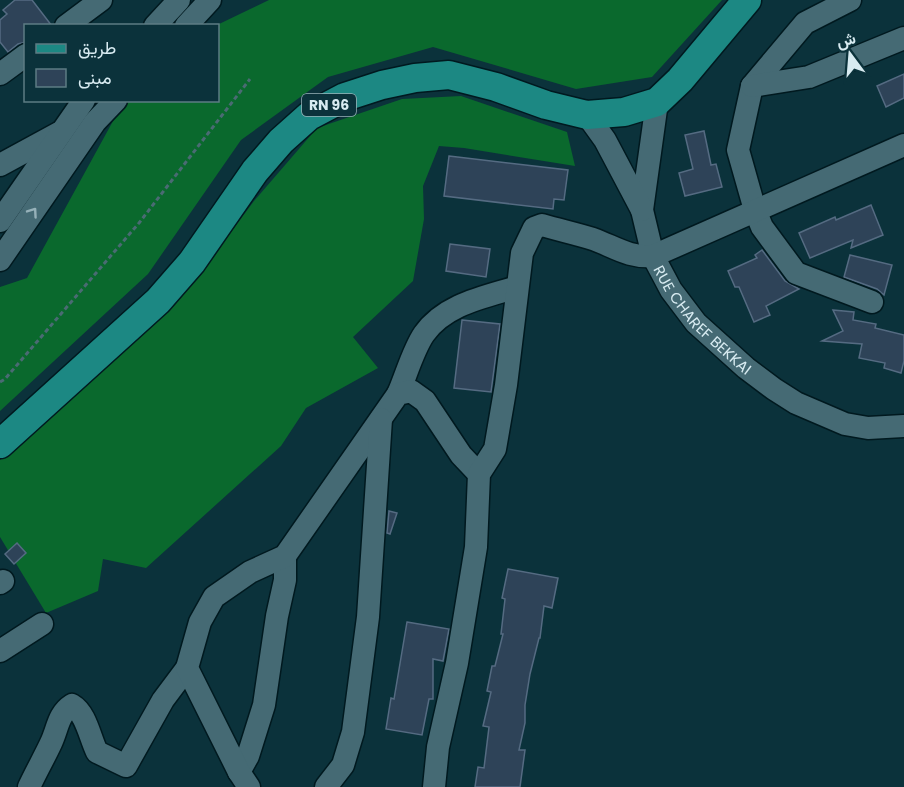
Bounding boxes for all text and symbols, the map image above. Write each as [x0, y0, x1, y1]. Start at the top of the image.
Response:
legend [24, 24, 219, 102]
north arrow [820, 24, 880, 84]
text: ش [834, 26, 858, 54]
text: طريق [78, 35, 116, 60]
text: مبنى [78, 65, 112, 90]
road number: RN 96 [302, 94, 356, 116]
one-way arrow [26, 208, 37, 219]
street label: RUE CHAREF BEKKAI [649, 261, 756, 379]

